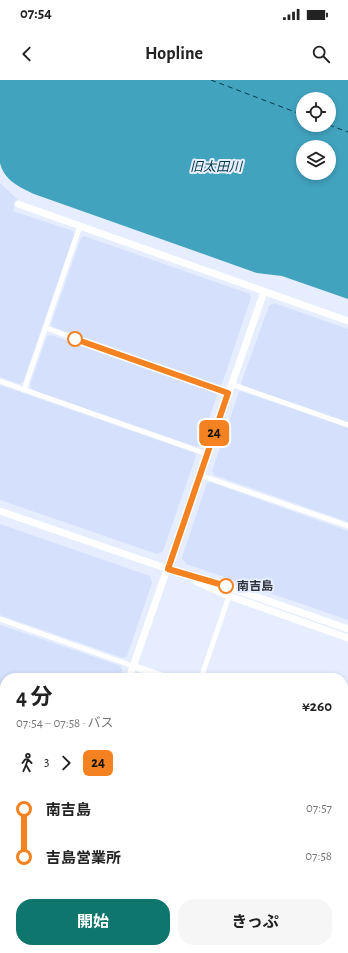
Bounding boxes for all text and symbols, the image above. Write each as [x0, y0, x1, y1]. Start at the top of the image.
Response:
text: 07:54 [20, 6, 52, 21]
icon: back [16, 43, 38, 65]
icon: search [310, 43, 332, 65]
text: Hopline [145, 45, 203, 63]
map controls [296, 92, 336, 180]
button: locate [296, 92, 336, 132]
button: layers [296, 140, 336, 180]
water label: 旧太田川 [190, 160, 244, 174]
unlabelled marker [67, 331, 83, 347]
line badge: 24 [196, 420, 232, 446]
text: 24 [207, 426, 221, 440]
marker: 南吉島 [218, 578, 234, 594]
place label: 南吉島 [237, 579, 273, 592]
text: 4 分 [16, 686, 52, 708]
text: ¥260 [302, 699, 332, 714]
text: 07:54 – 07:58 · バス [16, 717, 114, 730]
icon: walk [16, 752, 38, 774]
icon: forward [55, 752, 77, 774]
text: 3 [44, 756, 49, 769]
text: 24 [91, 756, 105, 770]
text: 07:57 [306, 802, 332, 815]
text: 南吉島 [46, 803, 91, 818]
text: 07:58 [305, 850, 332, 863]
text: 吉島営業所 [46, 851, 121, 866]
button: 開始 [16, 899, 170, 945]
button: きっぷ [178, 899, 332, 945]

